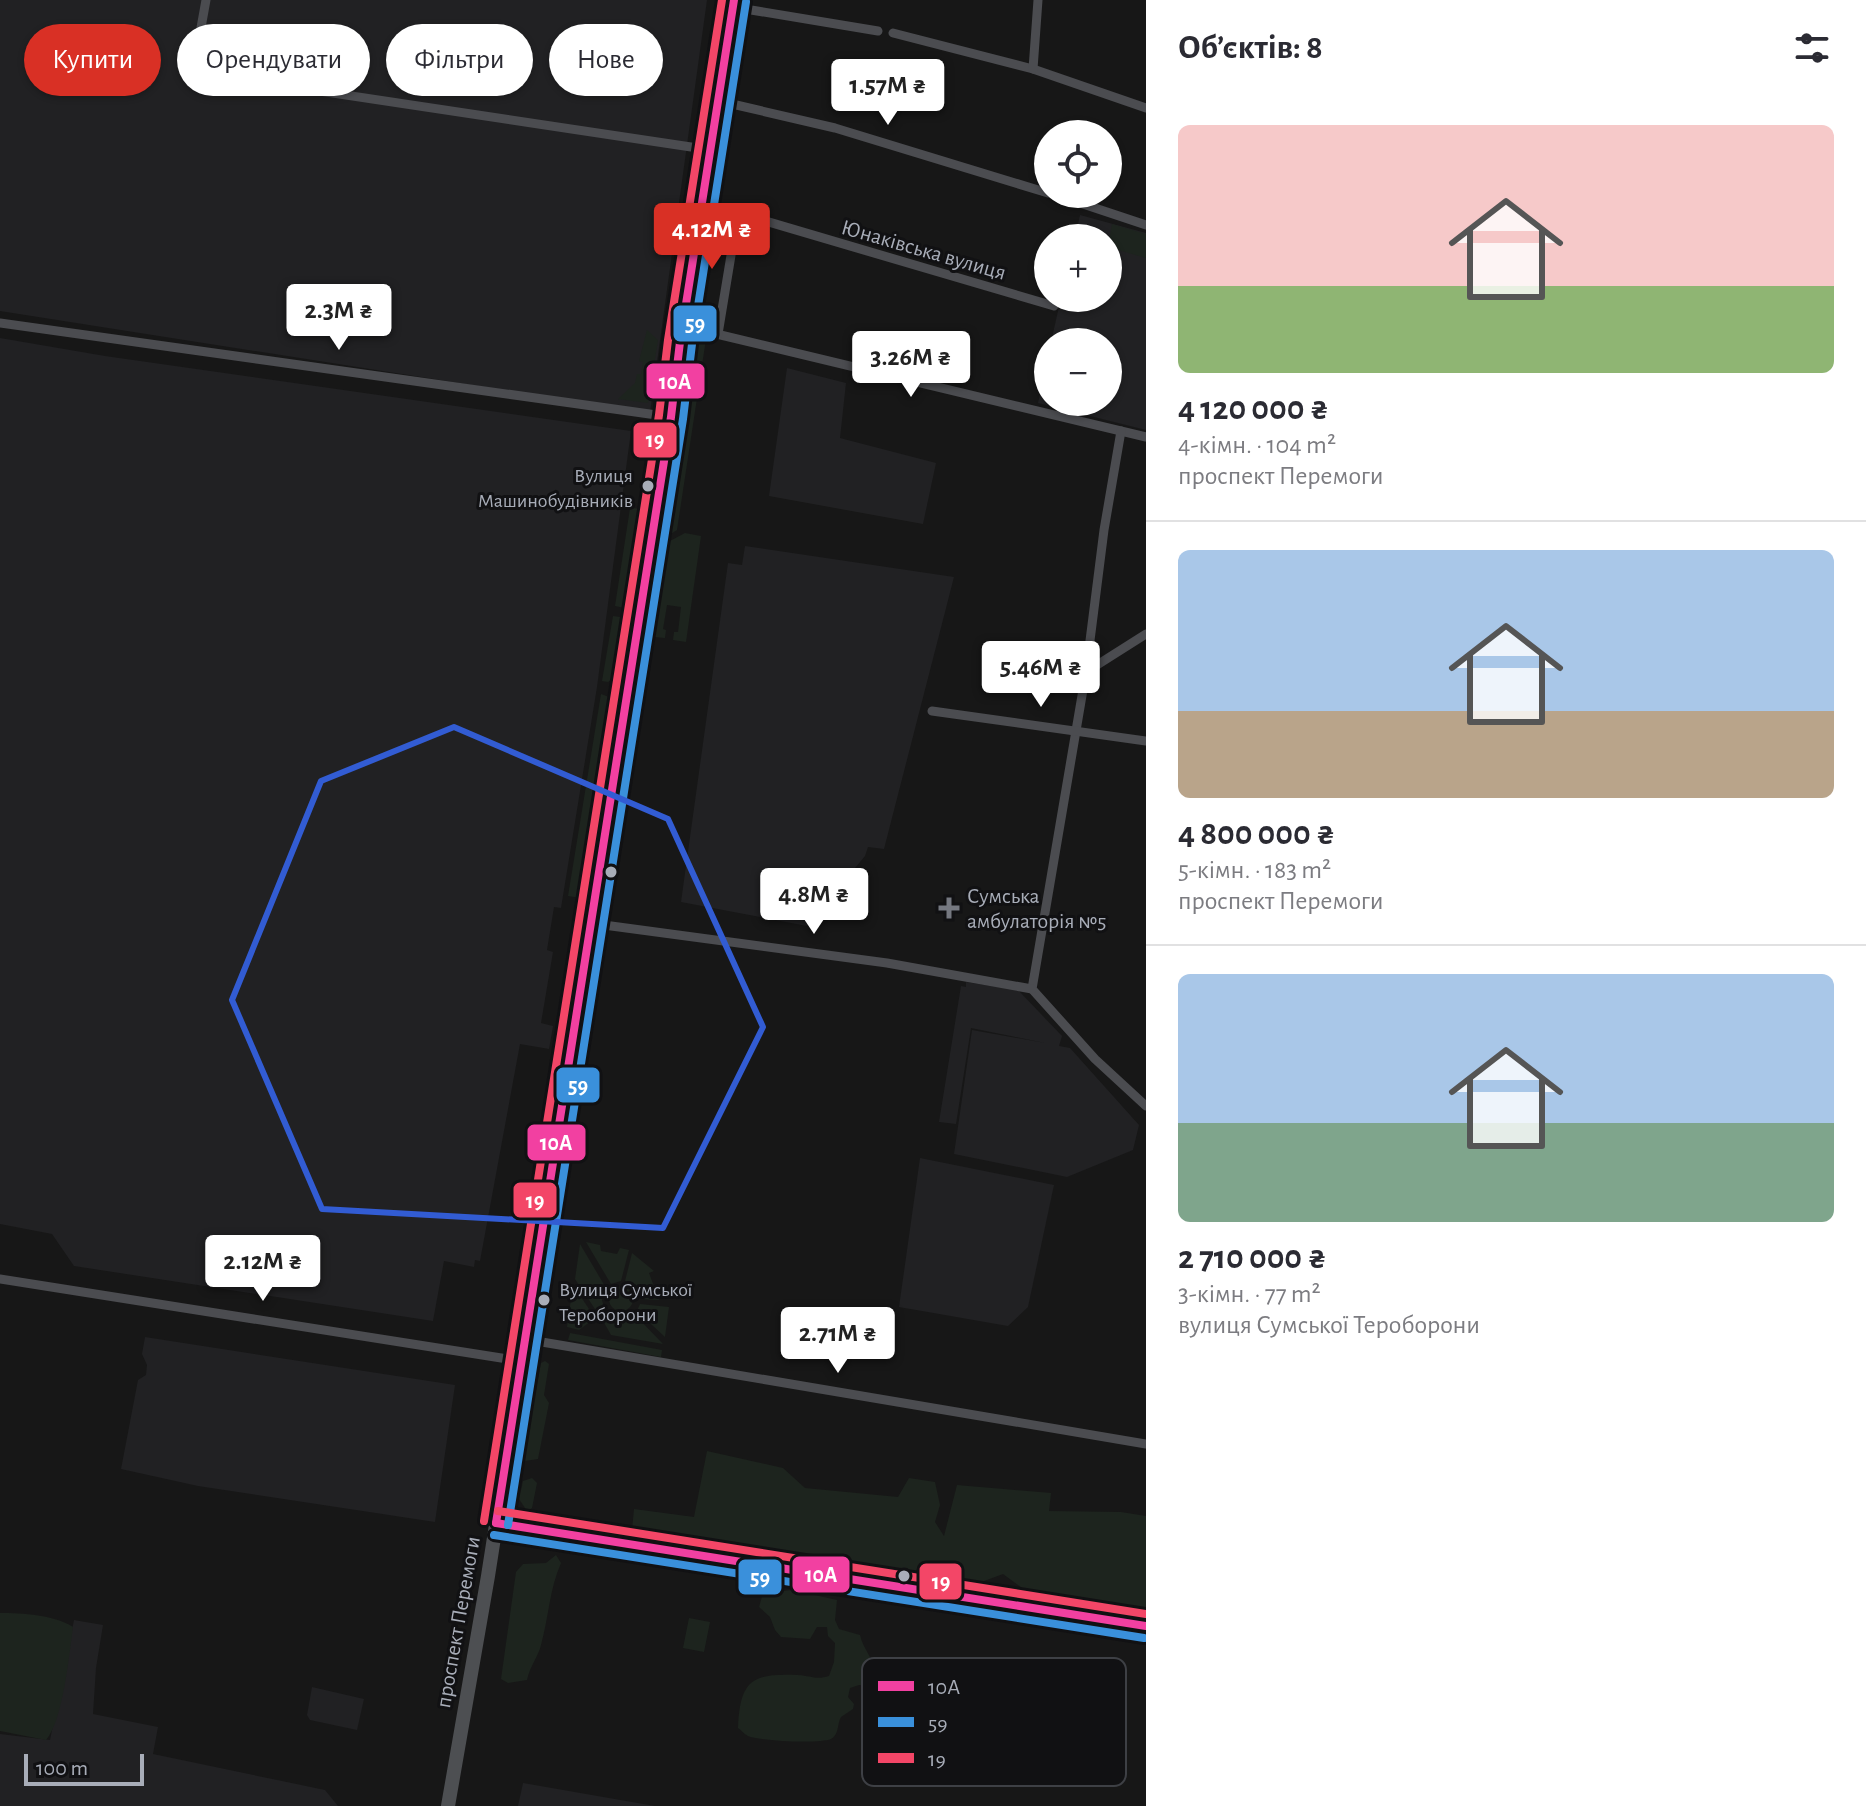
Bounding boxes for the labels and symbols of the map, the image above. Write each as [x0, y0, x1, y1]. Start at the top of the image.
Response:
pin: 1.57M ₴ [814, 59, 962, 127]
pin: 4.12M ₴ [638, 203, 786, 271]
street label: Юнаківська вулиця [839, 216, 1008, 284]
pin: 2.3M ₴ [274, 284, 404, 352]
line badge: 59 [672, 304, 718, 343]
text: 59 [685, 313, 705, 335]
pin: 3.26M ₴ [837, 331, 985, 399]
line badge: 10А [645, 362, 706, 400]
text: 10А [659, 371, 691, 393]
line badge: 19 [632, 421, 678, 459]
text: 19 [646, 429, 664, 451]
place label: Вулиця Машинобудівників [478, 466, 633, 511]
marker: Вулиця Машинобудівників [640, 478, 656, 494]
pin: 5.46M ₴ [967, 641, 1115, 709]
unlabelled marker [603, 864, 619, 880]
pin: 4.8M ₴ [749, 868, 879, 936]
place label: Сумська амбулаторія №5 [967, 885, 1106, 932]
marker: Сумська амбулаторія №5 [938, 897, 960, 919]
line badge: 59 [555, 1066, 601, 1104]
text: 59 [568, 1075, 588, 1097]
line badge: 10А [526, 1123, 587, 1162]
text: 10А [540, 1132, 572, 1154]
line badge: 19 [512, 1181, 558, 1219]
text: 19 [526, 1190, 544, 1212]
pin: 2.12M ₴ [189, 1235, 337, 1303]
place label: Вулиця Сумської Тероборони [559, 1280, 693, 1325]
marker: Вулиця Сумської Тероборони [536, 1292, 552, 1308]
pin: 2.71M ₴ [764, 1307, 912, 1375]
street label: проспект Перемоги [432, 1535, 484, 1710]
line badge: 10А [791, 1555, 851, 1594]
line badge: 59 [737, 1558, 783, 1596]
line badge: 19 [918, 1562, 963, 1601]
text: 10А [805, 1564, 837, 1586]
text: 59 [750, 1567, 770, 1589]
unlabelled marker [896, 1568, 912, 1584]
text: 19 [932, 1571, 950, 1593]
legend [862, 1658, 1126, 1786]
text: 10А [928, 1676, 960, 1698]
text: 59 [928, 1712, 948, 1734]
text: 19 [928, 1748, 946, 1770]
scale bar [24, 1750, 144, 1786]

